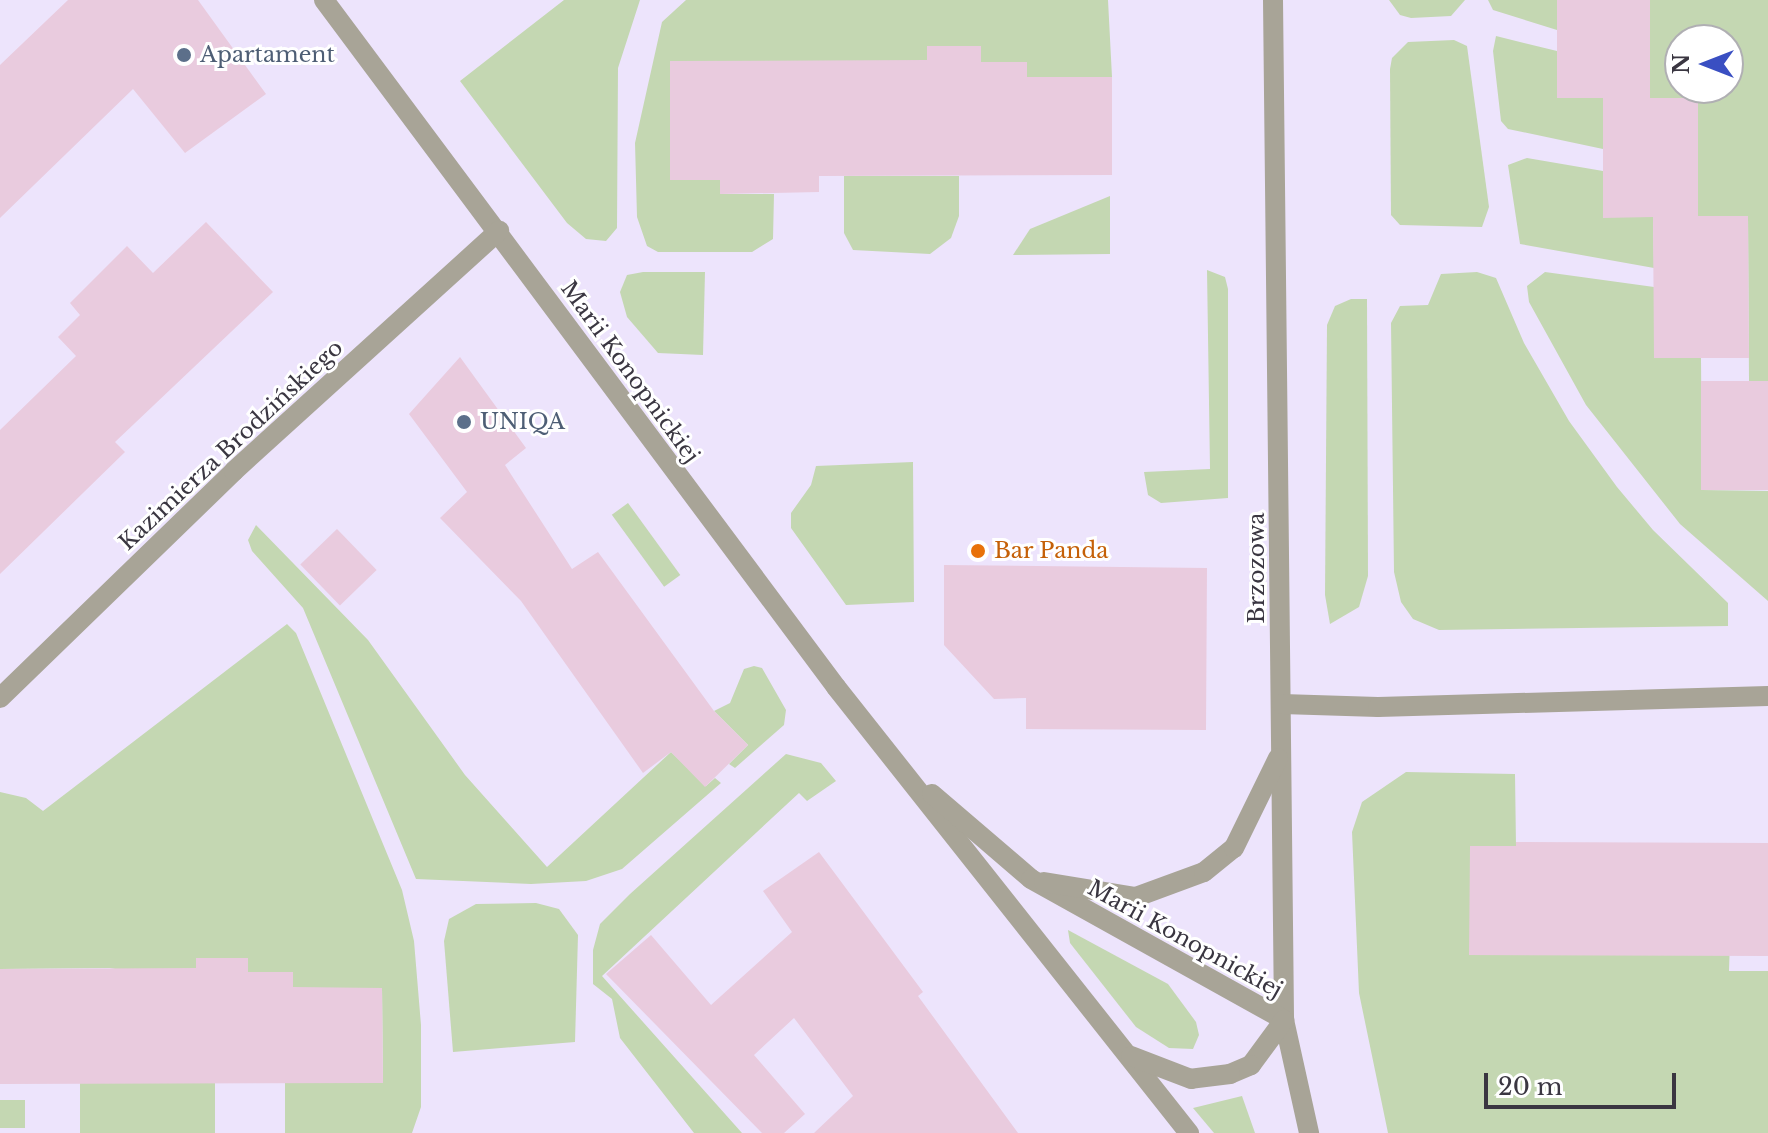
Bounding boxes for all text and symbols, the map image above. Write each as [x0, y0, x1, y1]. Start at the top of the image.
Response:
north arrow [1664, 24, 1744, 104]
place label: Apartament [200, 42, 335, 68]
marker: Apartament [175, 46, 193, 64]
text: N [1668, 54, 1695, 74]
street label: Marii Konopnickiej [555, 276, 705, 468]
street label: Kazimierza Brodzińskiego [114, 334, 348, 556]
place label: UNIQA [480, 409, 565, 435]
marker: UNIQA [455, 413, 473, 431]
street label: Brzozowa [1244, 513, 1270, 623]
place label: Bar Panda [994, 538, 1109, 564]
marker: Bar Panda [969, 542, 987, 560]
street label: Marii Konopnickiej [1083, 875, 1287, 1003]
scale bar [1488, 1057, 1680, 1107]
text: 20 m [1498, 1072, 1563, 1101]

